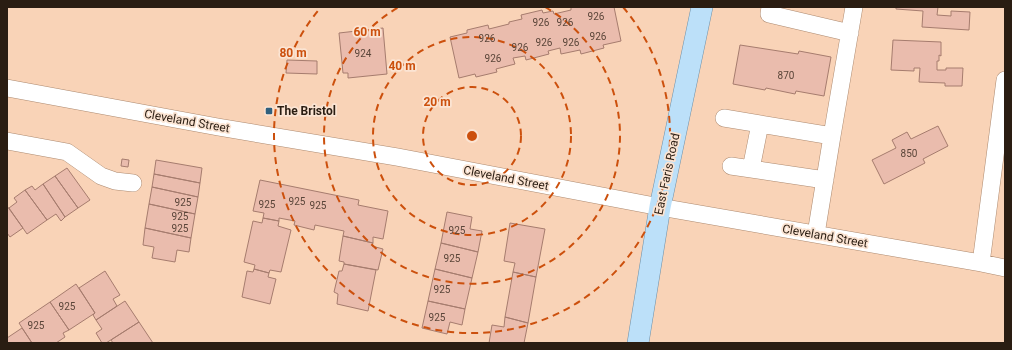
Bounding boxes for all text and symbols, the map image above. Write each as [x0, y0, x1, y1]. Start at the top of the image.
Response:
house number: 926 [588, 11, 605, 22]
house number: 926 [533, 17, 550, 28]
house number: 926 [557, 17, 574, 28]
text: 60 m [353, 25, 381, 39]
house number: 926 [590, 31, 607, 42]
house number: 926 [479, 33, 496, 44]
house number: 926 [536, 37, 553, 48]
house number: 926 [563, 37, 580, 48]
house number: 926 [512, 42, 529, 53]
text: 80 m [279, 46, 307, 60]
house number: 924 [355, 48, 372, 59]
house number: 926 [485, 53, 502, 64]
text: 40 m [388, 59, 416, 73]
house number: 870 [778, 70, 795, 81]
text: 20 m [423, 95, 451, 109]
place label: The Bristol [277, 104, 336, 118]
marker: The Bristol [264, 106, 274, 116]
street label: Cleveland Street [143, 107, 231, 135]
centre of rings [465, 129, 479, 143]
street label: East Faris Road [652, 132, 682, 216]
house number: 850 [901, 148, 918, 159]
street label: Cleveland Street [462, 163, 550, 193]
house number: 925 [289, 196, 306, 207]
house number: 925 [175, 197, 192, 208]
house number: 925 [259, 199, 276, 210]
house number: 925 [310, 200, 327, 211]
house number: 925 [172, 211, 189, 222]
street label: Cleveland Street [781, 222, 869, 250]
house number: 925 [172, 223, 189, 234]
house number: 925 [449, 225, 466, 236]
house number: 925 [444, 253, 461, 264]
house number: 925 [434, 284, 451, 295]
house number: 925 [59, 301, 76, 312]
house number: 925 [429, 312, 446, 323]
house number: 925 [28, 320, 45, 331]

